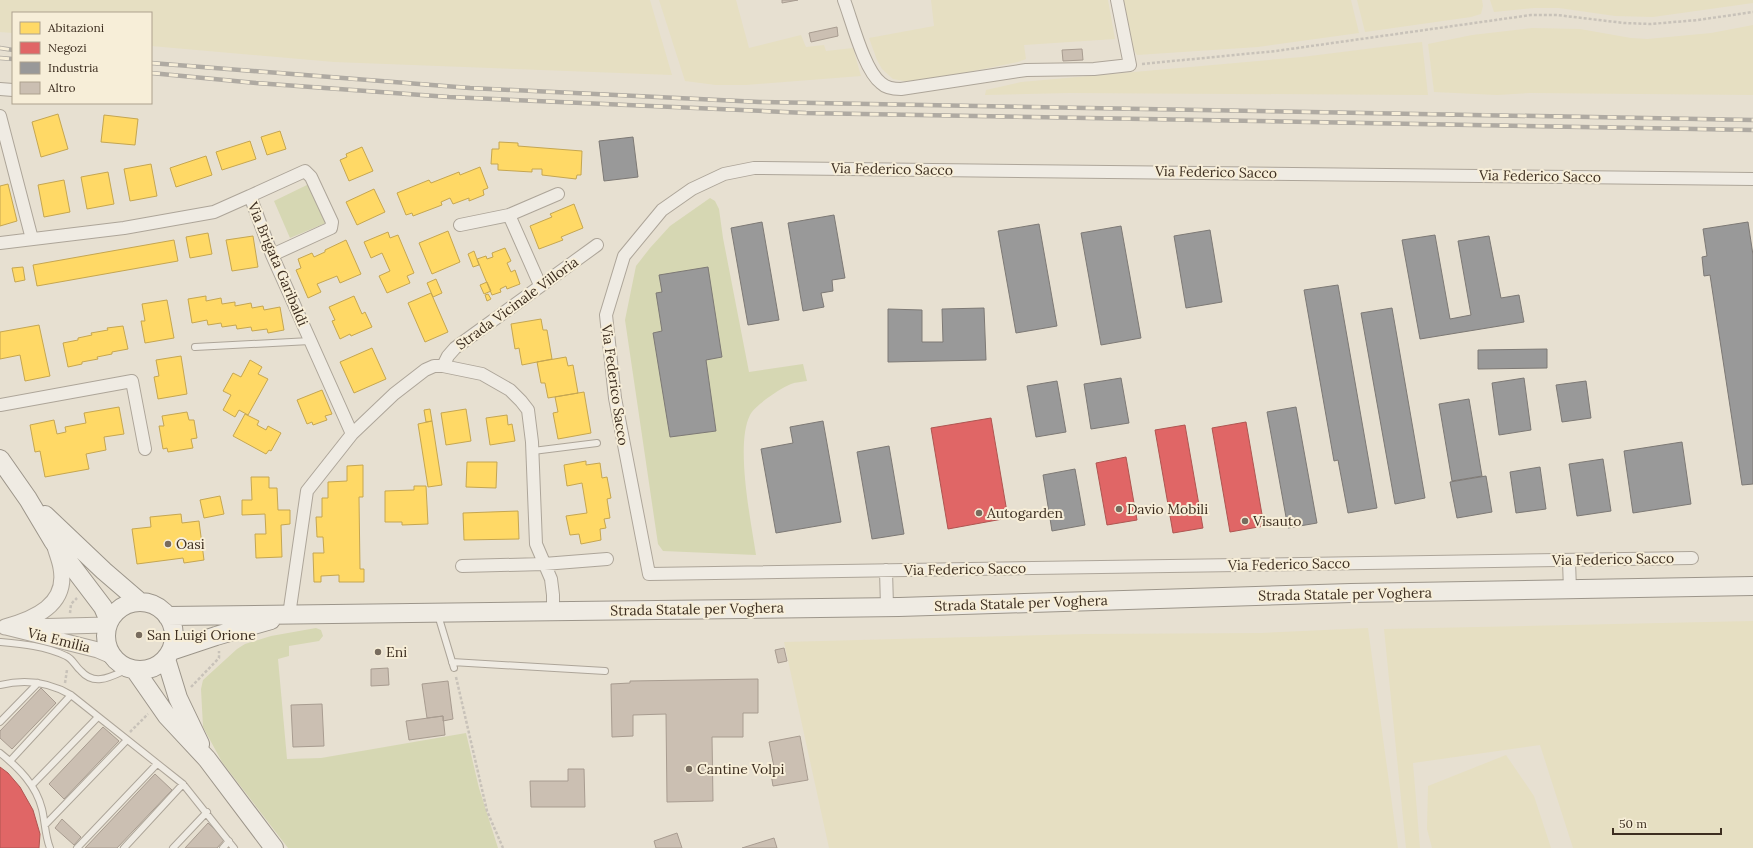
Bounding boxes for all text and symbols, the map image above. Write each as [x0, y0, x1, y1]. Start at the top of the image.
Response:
legend [12, 12, 152, 104]
text: Abitazioni [47, 20, 104, 35]
text: Negozi [48, 40, 87, 55]
text: Industria [48, 60, 99, 75]
text: Altro [47, 80, 76, 95]
street label: Via Federico Sacco [830, 159, 953, 179]
street label: Via Federico Sacco [1154, 162, 1277, 182]
street label: Via Federico Sacco [1478, 166, 1601, 186]
street label: Via Brigata Garibaldi [243, 198, 312, 329]
street label: Strada Vicinale Villoria [452, 253, 582, 353]
street label: Via Federico Sacco [597, 322, 632, 447]
place label: Davio Mobili [1127, 500, 1208, 518]
place label: Autogarden [986, 504, 1064, 522]
marker: Davio Mobili [1114, 504, 1124, 514]
marker: Autogarden [974, 508, 984, 518]
place label: Visauto [1252, 512, 1301, 530]
marker: Visauto [1240, 516, 1250, 526]
place label: Oasi [176, 535, 205, 553]
marker: Oasi [163, 539, 173, 549]
street label: Via Federico Sacco [1551, 549, 1674, 569]
street label: Via Federico Sacco [1227, 554, 1350, 574]
street label: Via Federico Sacco [903, 559, 1026, 579]
street label: Strada Statale per Voghera [1258, 583, 1432, 605]
street label: Strada Statale per Voghera [934, 591, 1108, 615]
street label: Strada Statale per Voghera [610, 598, 784, 620]
street label: Via Emilia [25, 623, 92, 656]
place label: San Luigi Orione [147, 626, 256, 644]
marker: San Luigi Orione [134, 630, 144, 640]
place label: Eni [386, 643, 407, 661]
marker: Eni [373, 647, 383, 657]
place label: Cantine Volpi [697, 760, 784, 778]
marker: Cantine Volpi [684, 764, 694, 774]
scale bar [1613, 810, 1721, 836]
text: 50 m [1619, 816, 1647, 831]

